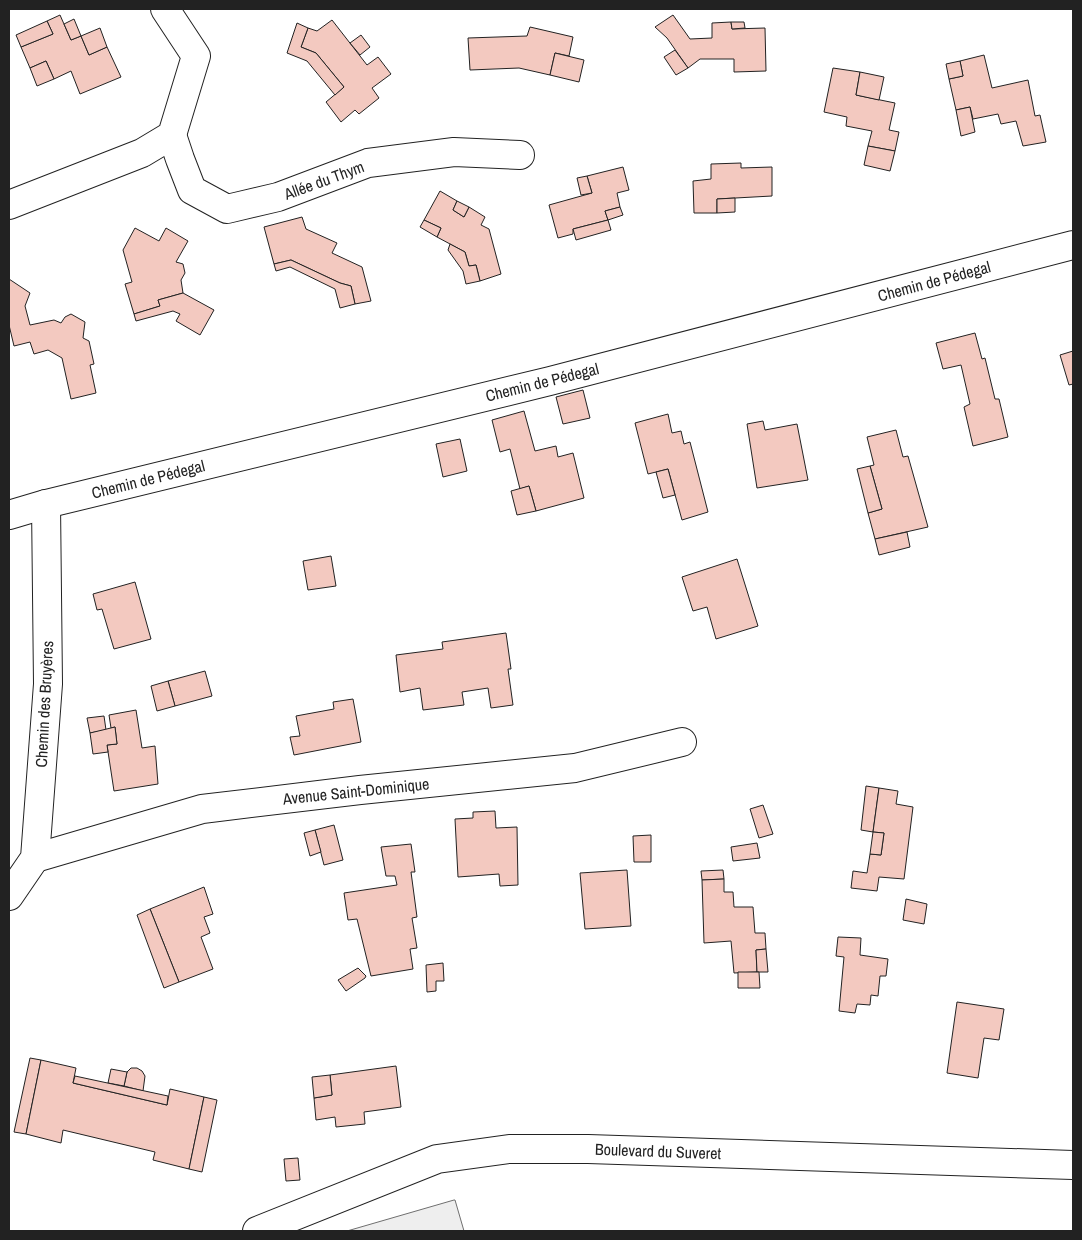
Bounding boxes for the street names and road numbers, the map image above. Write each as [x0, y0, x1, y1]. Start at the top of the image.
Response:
street label: Allée du Thym [280, 155, 367, 205]
street label: Chemin de Pédegal [875, 255, 993, 307]
street label: Chemin de Pédegal [483, 357, 601, 407]
street label: Chemin de Pédegal [89, 454, 207, 504]
street label: Chemin des Bruyères [30, 640, 58, 768]
street label: Avenue Saint-Dominique [281, 772, 430, 810]
street label: Boulevard du Suveret [595, 1138, 722, 1164]

